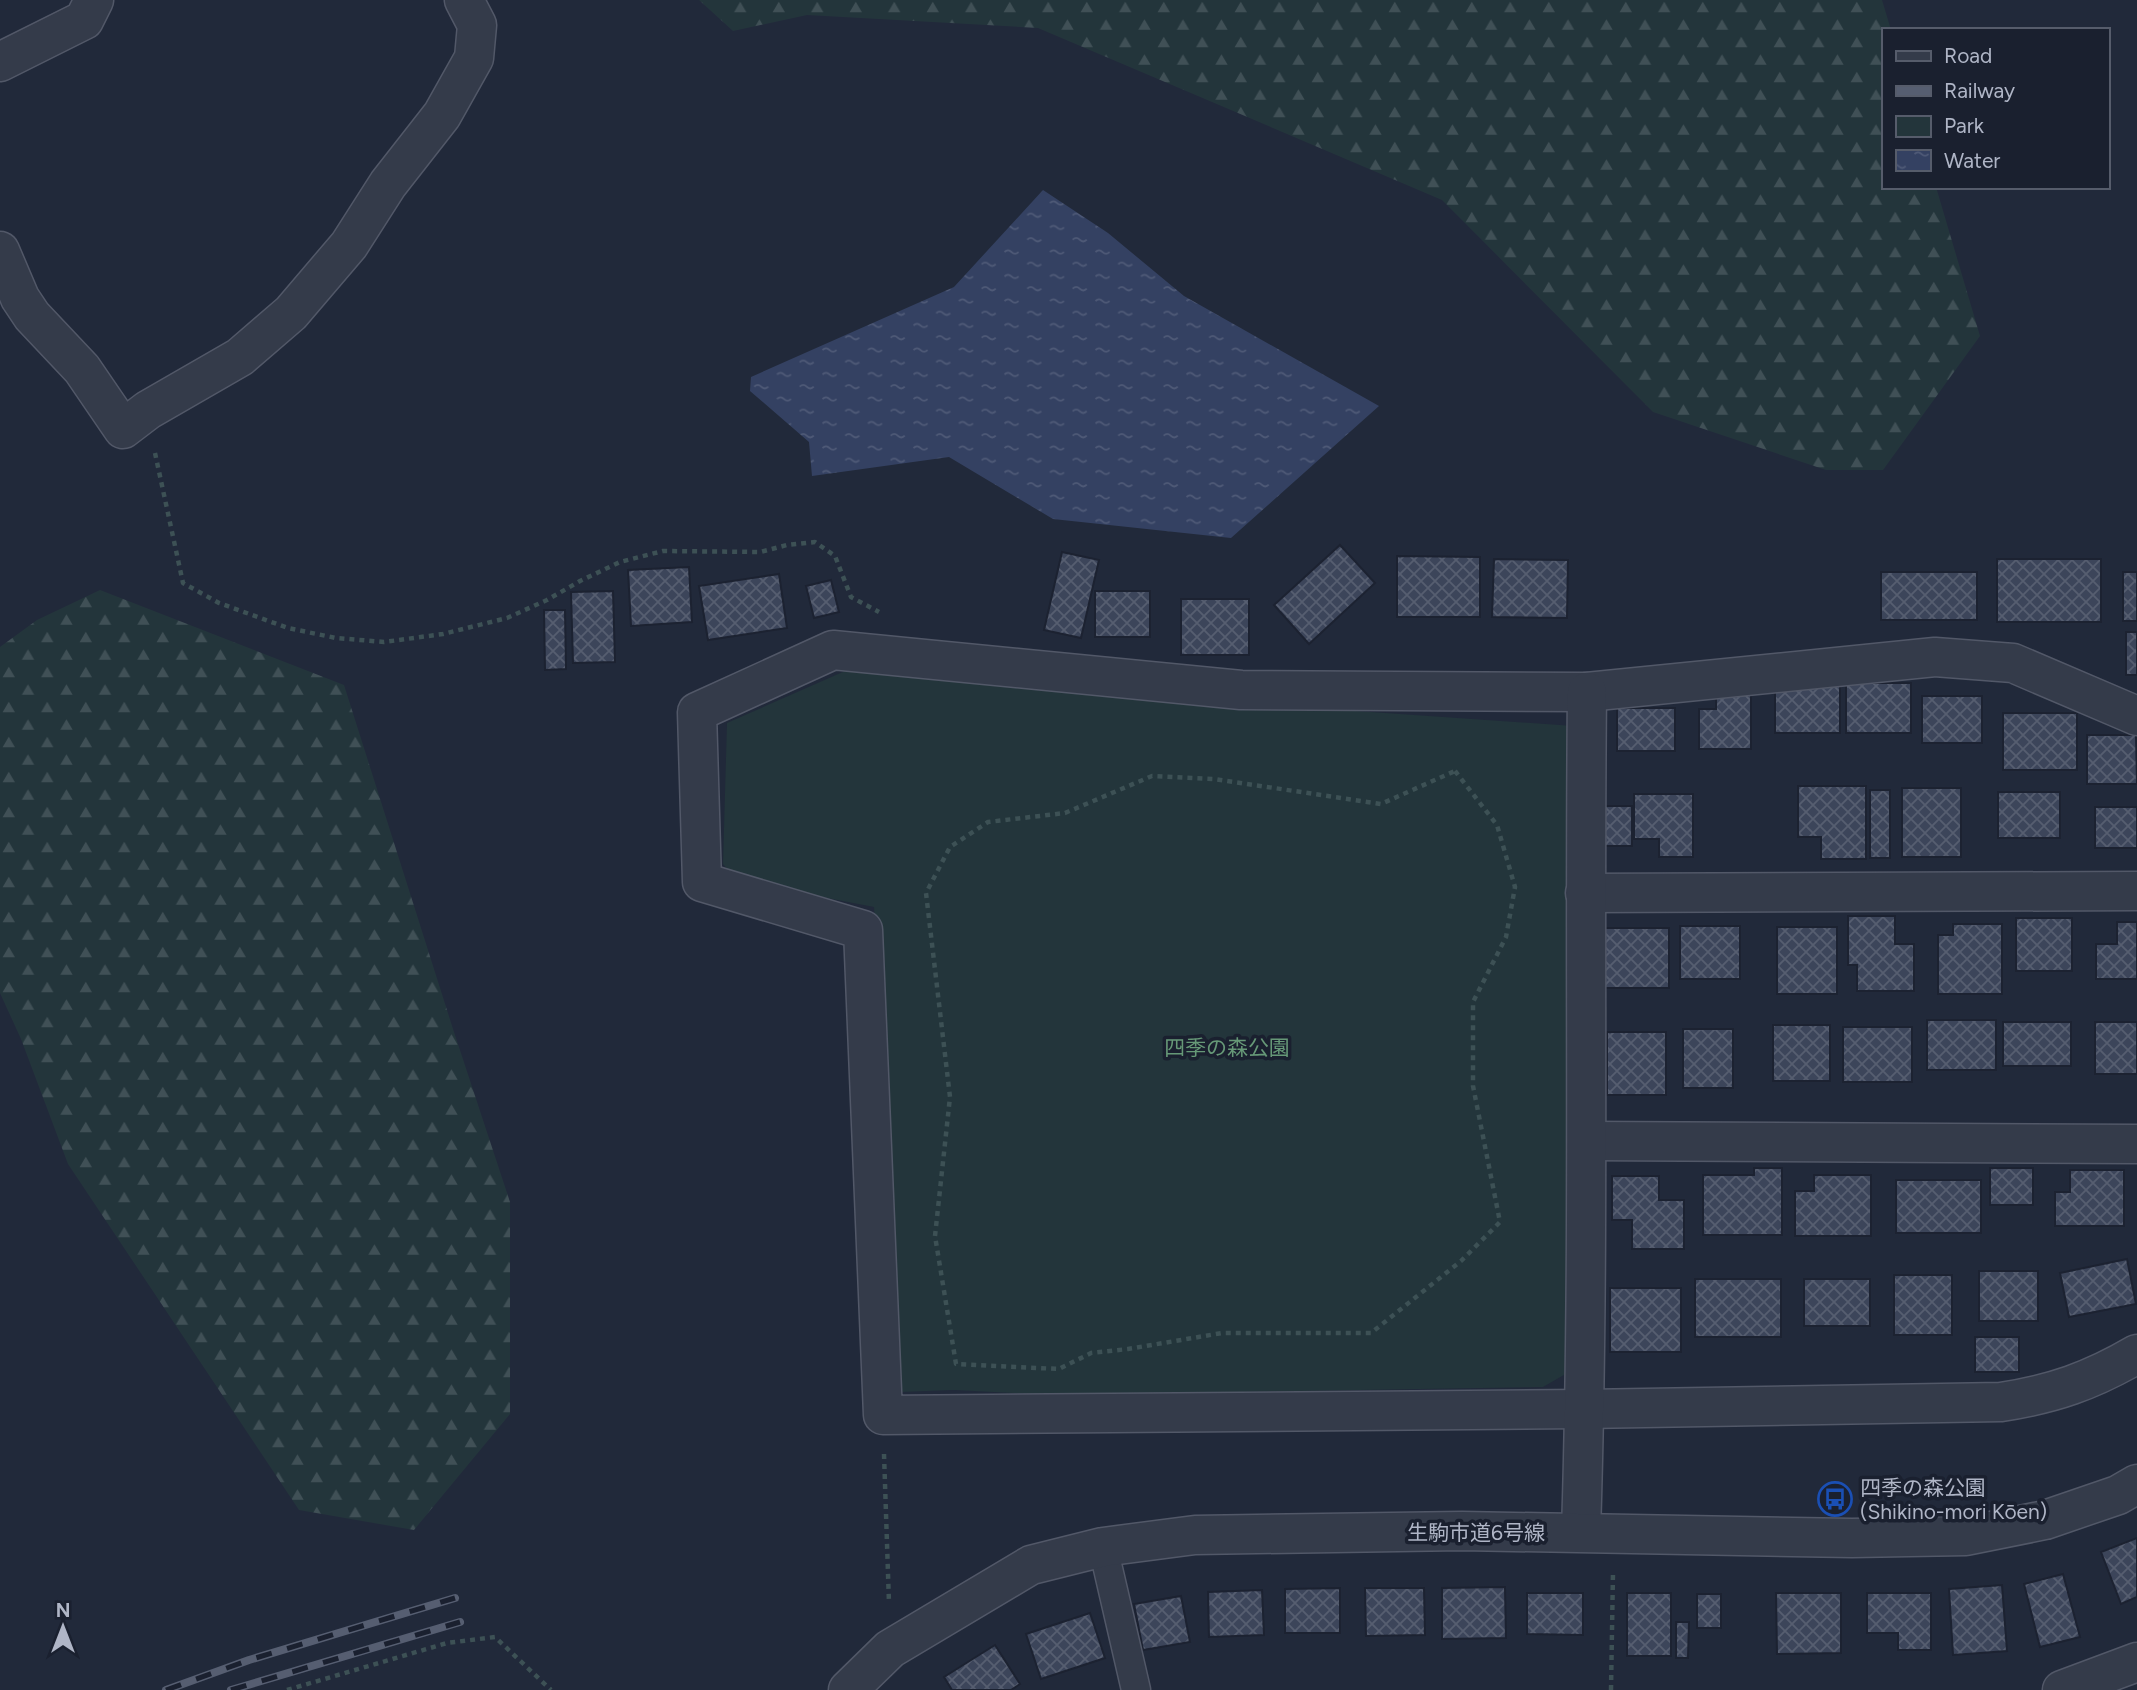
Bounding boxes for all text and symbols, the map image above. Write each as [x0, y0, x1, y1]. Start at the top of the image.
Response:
legend [1882, 28, 2109, 189]
text: Road [1944, 43, 1992, 68]
text: Railway [1944, 78, 2015, 103]
text: Park [1944, 113, 1985, 138]
text: Water [1944, 148, 2000, 173]
park label: 四季の森公園 [1164, 1035, 1290, 1060]
place label: 四季の森公園 (Shikino-mori Kōen) [1860, 1475, 2047, 1524]
bus stop icon: 四季の森公園 (Shikino-mori Kōen) [1816, 1480, 1854, 1518]
street label: 生駒市道6号線 [1407, 1520, 1545, 1545]
north arrow [28, 1592, 98, 1662]
text: N [56, 1599, 70, 1622]

